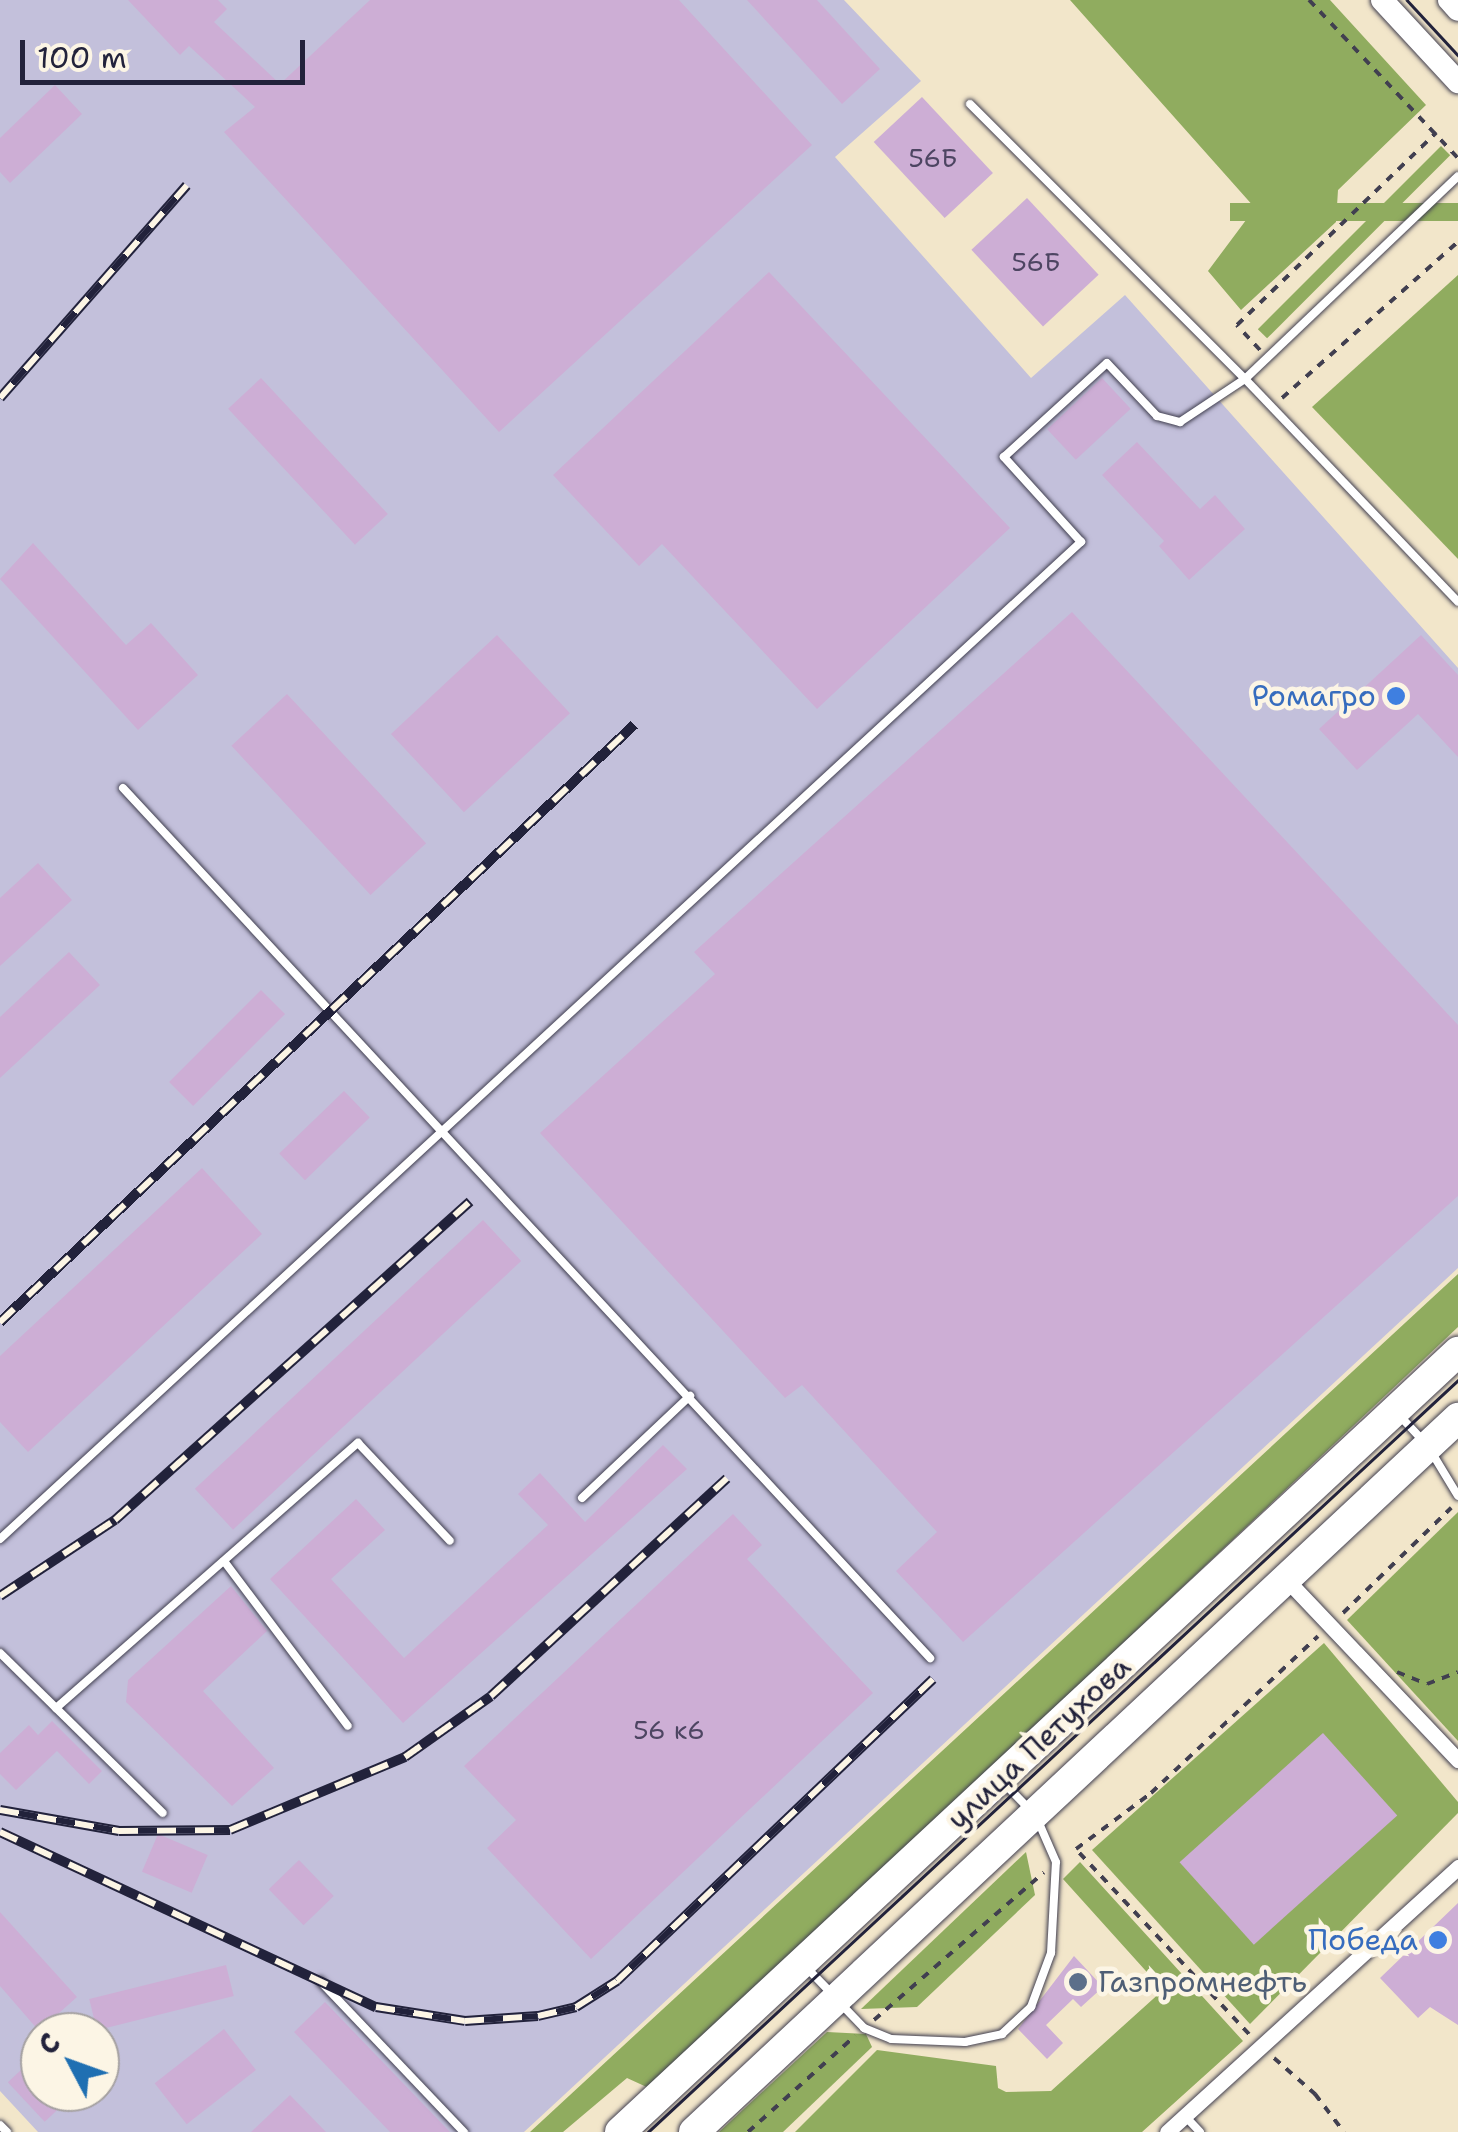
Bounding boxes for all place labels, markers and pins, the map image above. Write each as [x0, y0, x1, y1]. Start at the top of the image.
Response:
place label: Ромагро [1251, 678, 1376, 714]
marker: Ромагро [1385, 685, 1407, 707]
place label: Победа [1308, 1922, 1418, 1958]
marker: Победа [1427, 1929, 1449, 1951]
place label: Газпромнефть [1098, 1964, 1307, 2000]
marker: Газпромнефть [1067, 1971, 1089, 1993]

